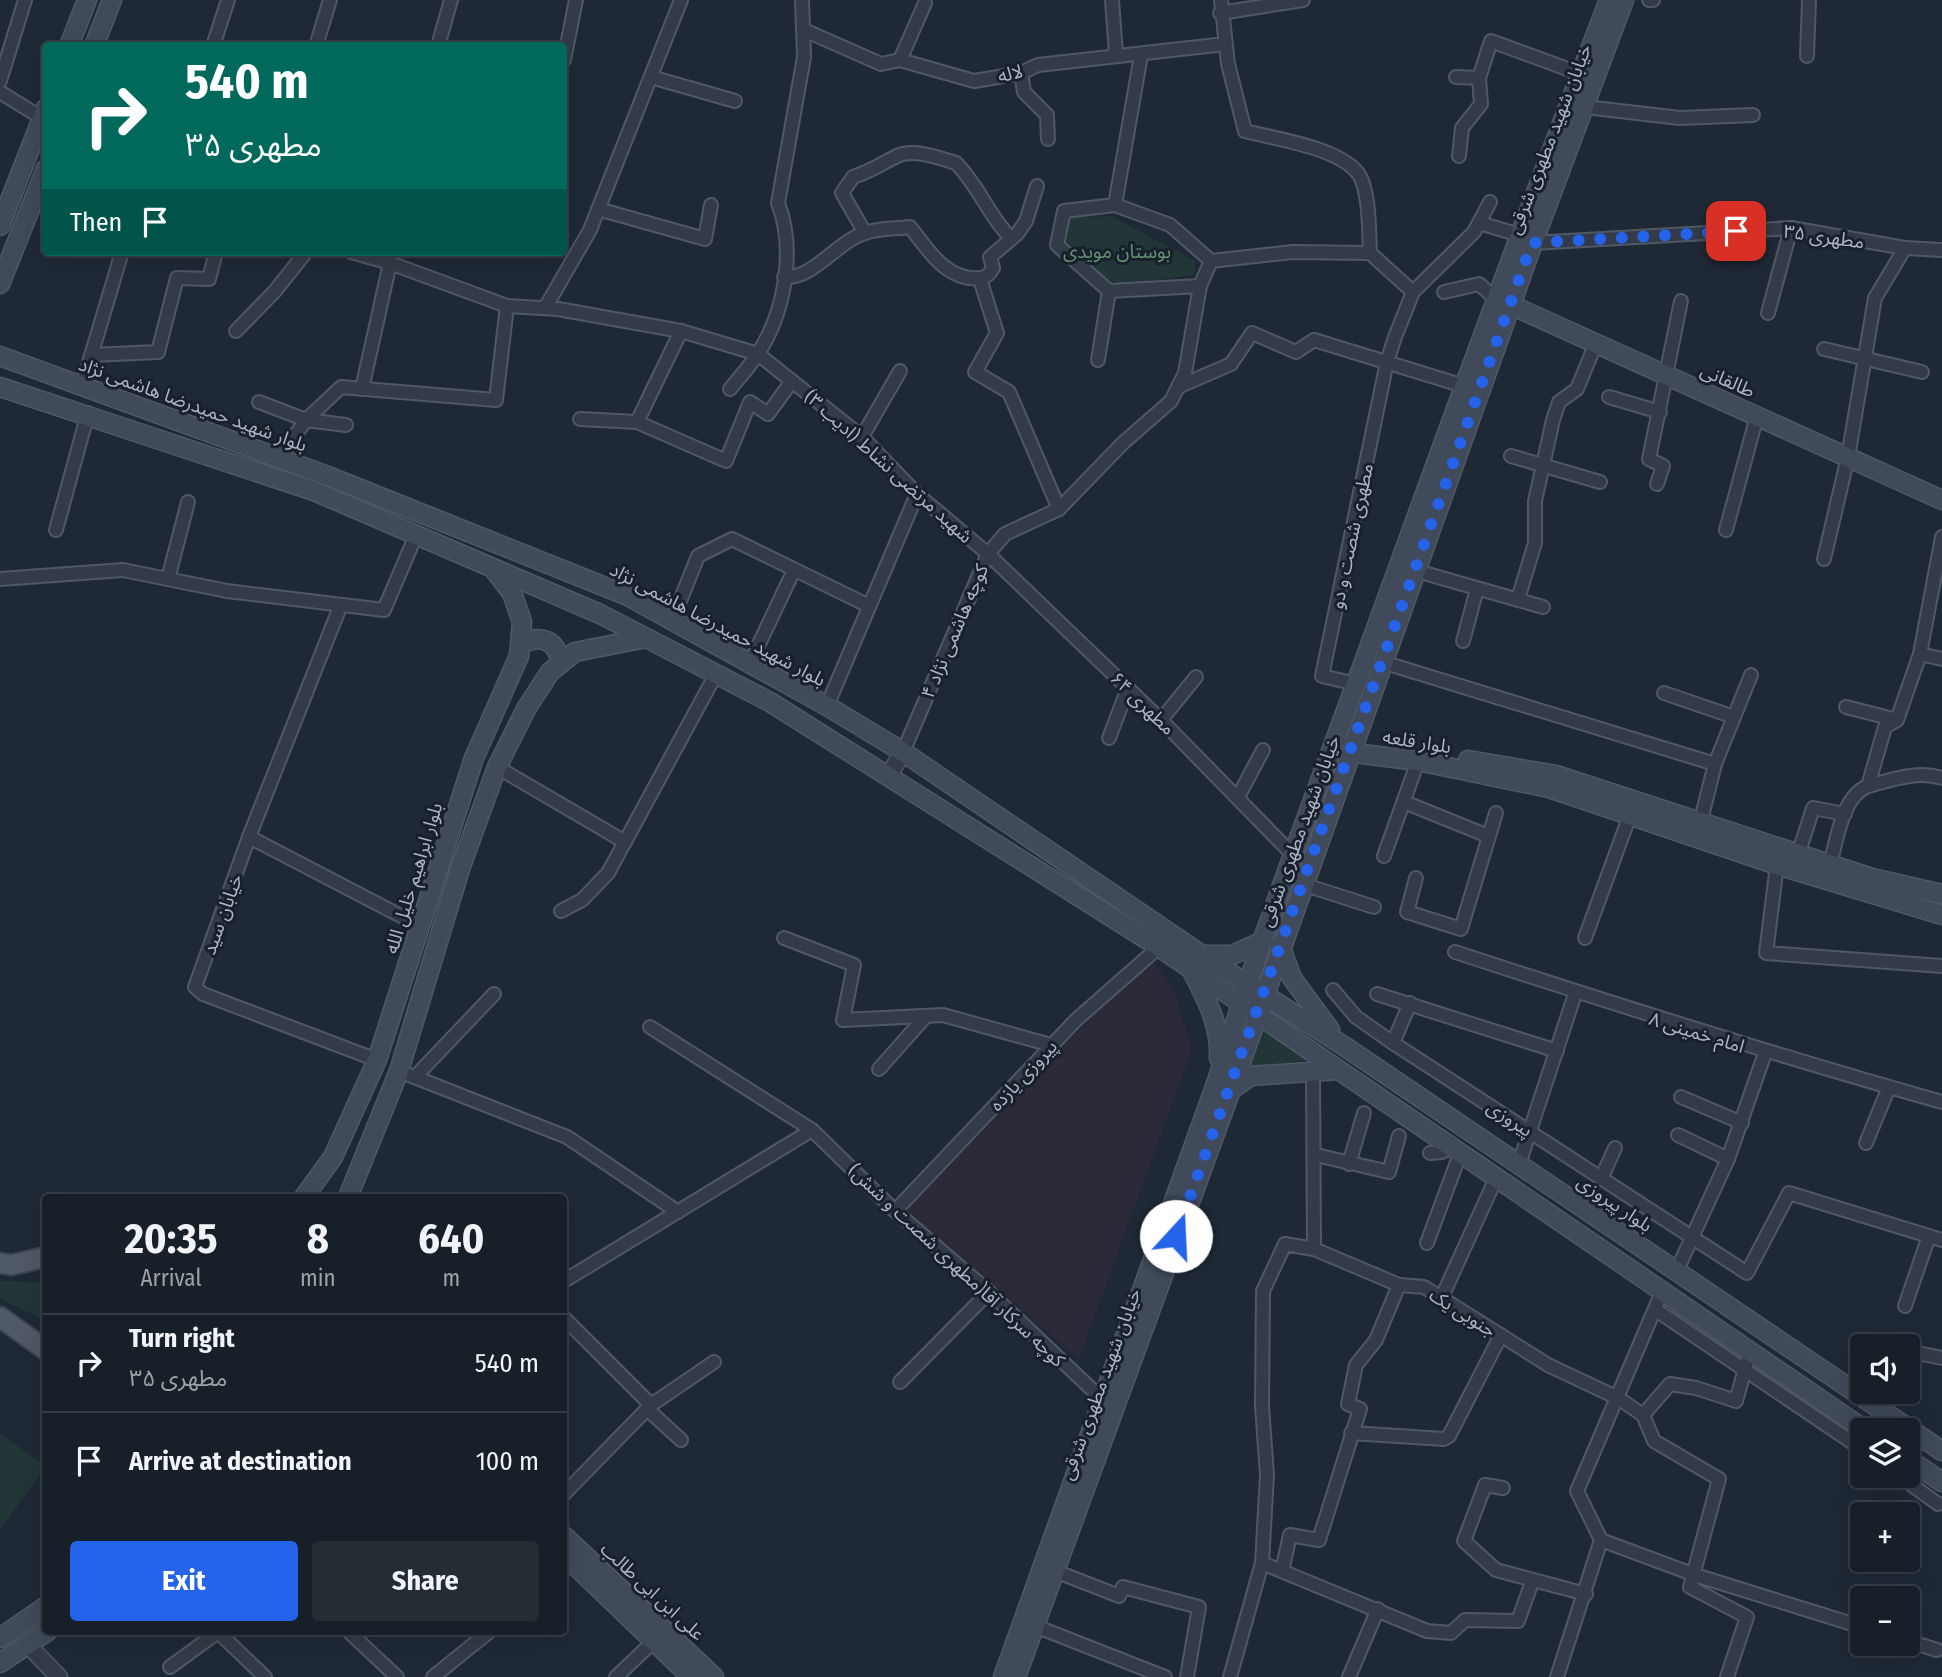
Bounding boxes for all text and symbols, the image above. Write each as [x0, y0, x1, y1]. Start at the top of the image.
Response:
street label: خیابان شهید مطهری شرقی [1503, 41, 1596, 238]
text: 540 m [185, 52, 309, 111]
street label: لاله [995, 59, 1025, 88]
icon: right [70, 70, 161, 161]
text: مطهری ۳۵ [185, 126, 322, 164]
pin [1706, 201, 1766, 261]
icon: arrive [136, 203, 174, 241]
text: Then [70, 207, 122, 238]
icon: arrive [1717, 212, 1755, 250]
street label: مطهری ۳۵ [1782, 219, 1866, 254]
park label: بوستان مویدی [1063, 240, 1171, 263]
street label: بلوار شهید حمیدرضا هاشمی نژاد [75, 352, 310, 457]
street label: طالقانی [1697, 358, 1759, 403]
street label: شهید مرتضی نشاط (ادیب ۳) [800, 385, 977, 548]
street label: مطهری شصت و دو [1325, 461, 1378, 611]
street label: بلوار شهید حمیدرضا هاشمی نژاد [606, 558, 830, 691]
street label: کوچه هاشمی نژاد ۴ [916, 560, 995, 702]
street label: مطهری ۶۴ [1105, 667, 1180, 740]
street label: بلوار قلعه [1381, 725, 1453, 758]
street label: خیابان شهید مطهری شرقی [1254, 732, 1345, 930]
street label: بلوار ابراهیم خلیل الله [380, 800, 450, 957]
street label: خیابان سید [197, 871, 248, 958]
street label: امام خمینی ۸ [1645, 1007, 1747, 1061]
street label: پیروزی یازده [985, 1035, 1063, 1117]
street label: پیروزی [1482, 1095, 1537, 1143]
street label: (مطهری شصت و شش)کوچه سرکار آقا [843, 1159, 1070, 1373]
street label: بلوار پیروزی [1572, 1170, 1657, 1238]
position arrow [1139, 1199, 1213, 1273]
text: 20:35 [124, 1214, 218, 1264]
text: 8 [307, 1214, 329, 1264]
text: 640 [418, 1214, 485, 1264]
text: Arrival [141, 1264, 201, 1292]
text: min [300, 1264, 336, 1292]
text: m [442, 1264, 460, 1292]
street label: جنوبی یک [1425, 1283, 1500, 1342]
street label: خیابان شهید مطهری شرقی [1055, 1285, 1146, 1483]
text: Turn right [129, 1323, 235, 1354]
map controls [1850, 1334, 1920, 1656]
button: sound [1850, 1334, 1920, 1404]
icon: right [70, 1344, 108, 1382]
text: 540 m [475, 1348, 539, 1379]
text: مطهری ۳۵ [129, 1364, 227, 1392]
button: layers [1850, 1418, 1920, 1488]
icon: arrive [70, 1442, 108, 1480]
text: Arrive at destination [129, 1446, 352, 1477]
text: 100 m [476, 1446, 539, 1477]
button: + [1850, 1502, 1920, 1572]
street label: علی ابن ابی طالب [596, 1537, 709, 1645]
button: Exit [70, 1541, 298, 1621]
button: Share [312, 1541, 539, 1621]
button: − [1850, 1586, 1920, 1656]

